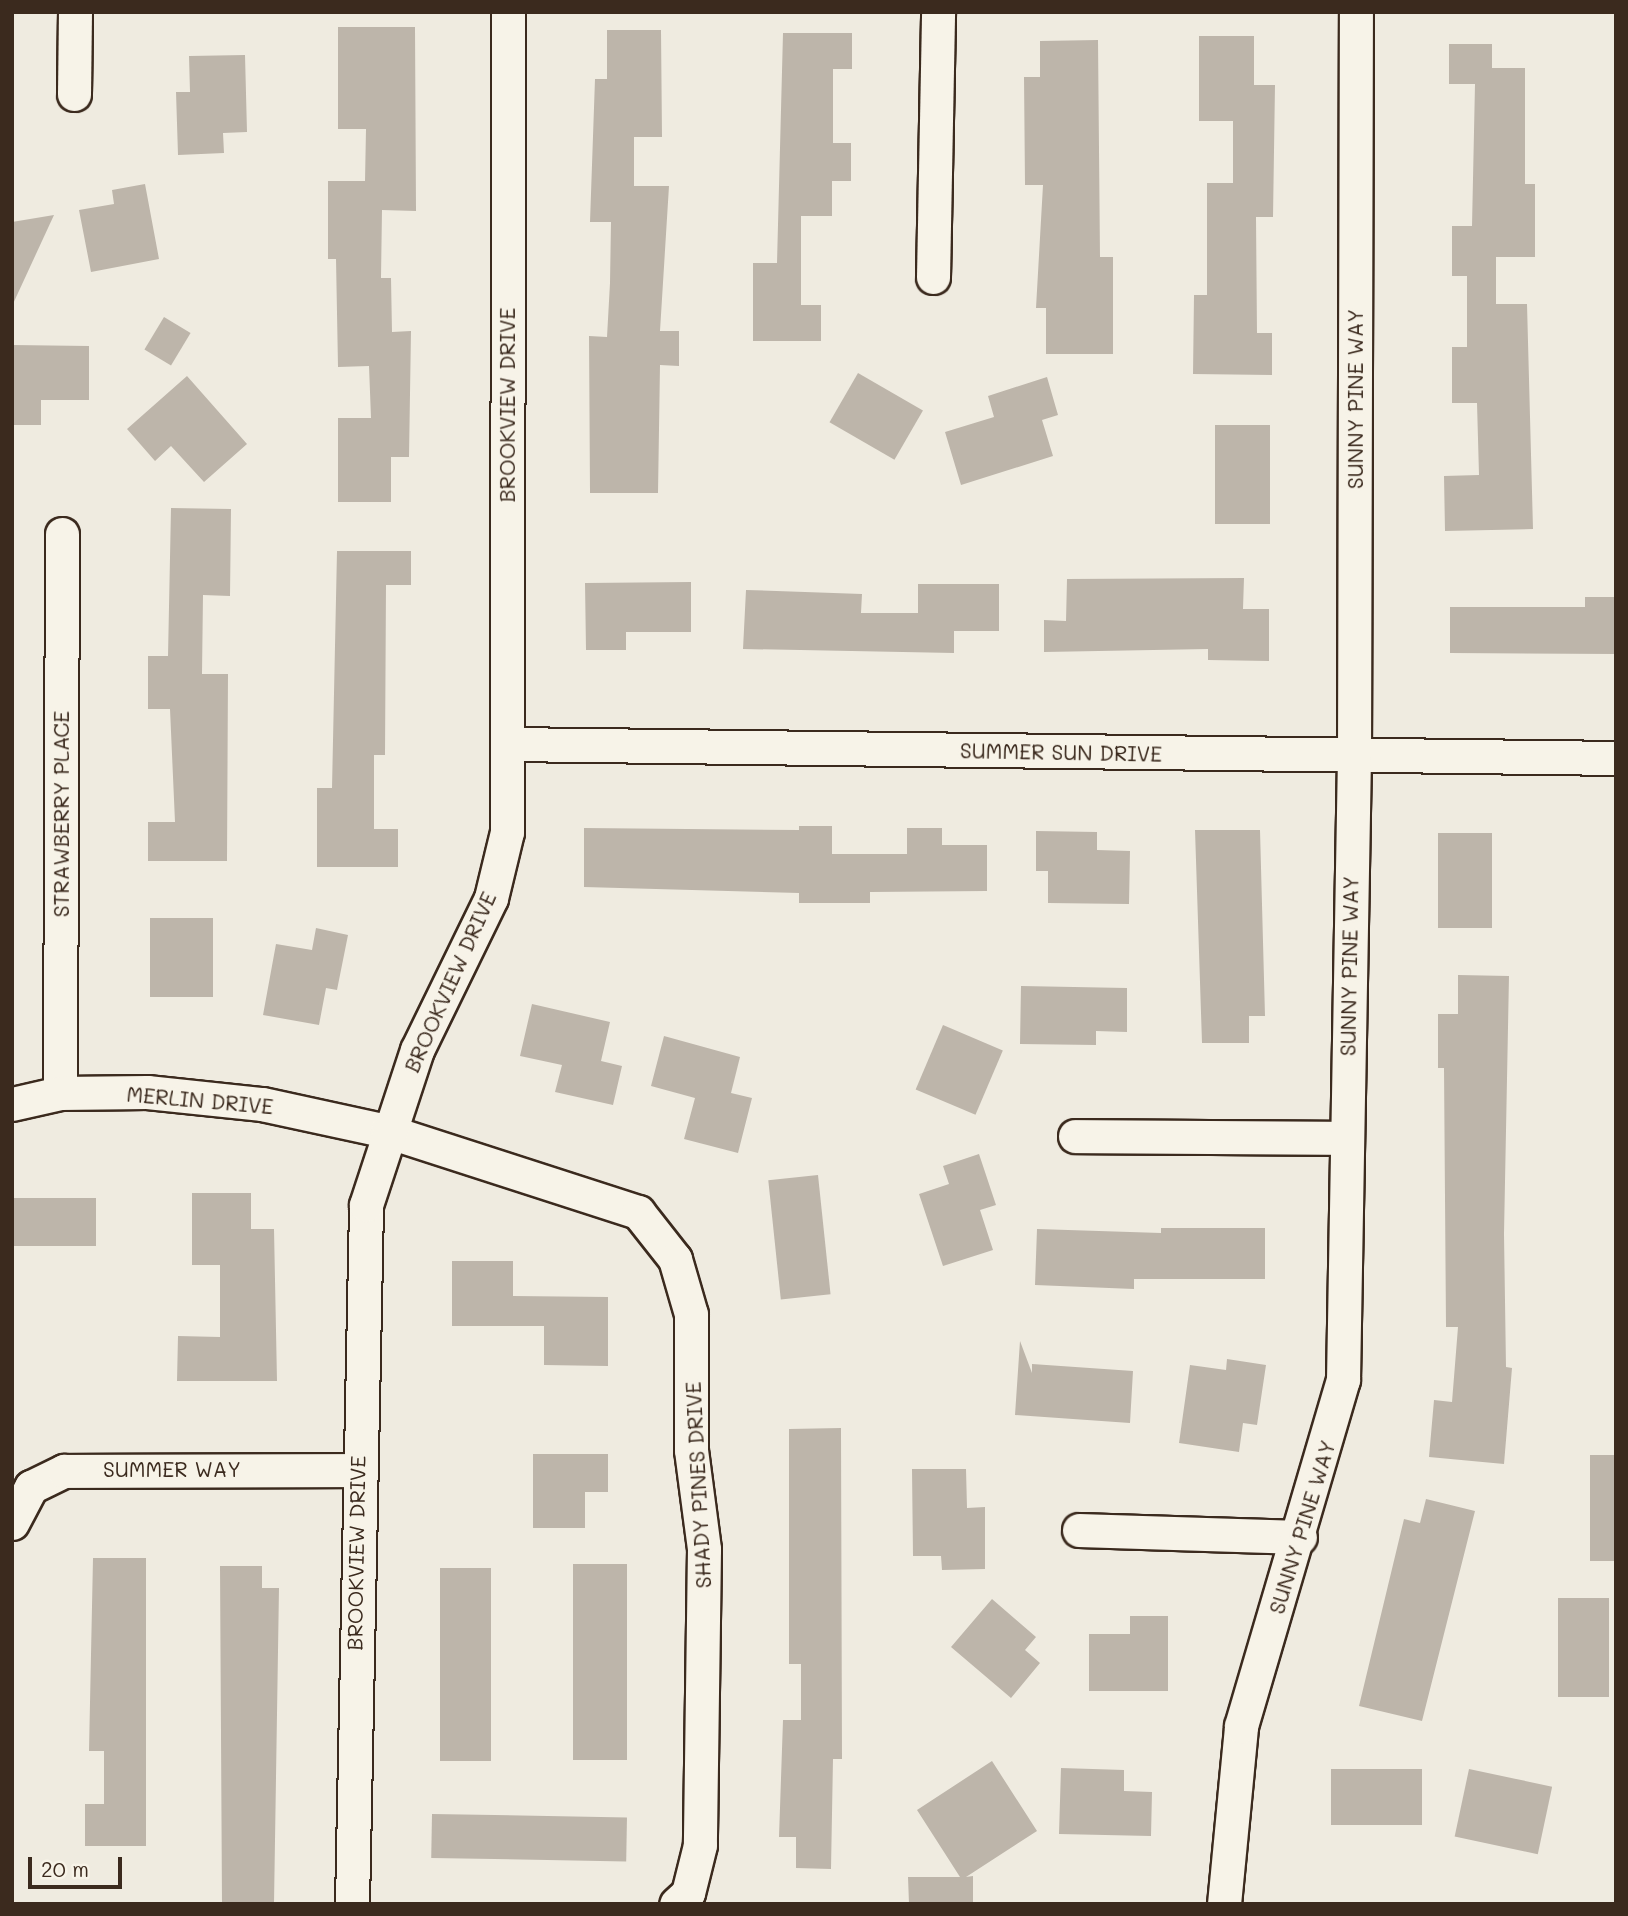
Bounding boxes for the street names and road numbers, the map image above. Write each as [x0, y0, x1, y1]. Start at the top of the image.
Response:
street label: BROOKVIEW DRIVE [494, 307, 520, 503]
street label: SUNNY PINE WAY [1342, 309, 1368, 489]
street label: STRAWBERRY PLACE [48, 711, 74, 917]
street label: SUMMER SUN DRIVE [960, 738, 1162, 766]
street label: SUNNY PINE WAY [1335, 876, 1363, 1056]
street label: BROOKVIEW DRIVE [399, 888, 501, 1076]
street label: MERLIN DRIVE [126, 1081, 274, 1119]
street label: SHADY PINES DRIVE [680, 1381, 716, 1589]
street label: SUNNY PINE WAY [1264, 1437, 1340, 1617]
street label: BROOKVIEW DRIVE [342, 1455, 370, 1651]
street label: SUMMER WAY [103, 1456, 241, 1482]

